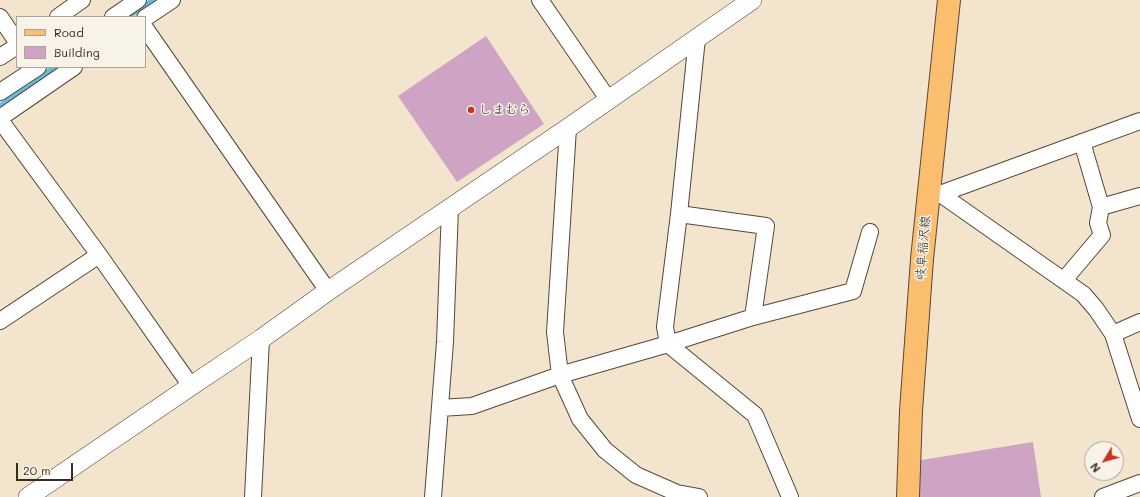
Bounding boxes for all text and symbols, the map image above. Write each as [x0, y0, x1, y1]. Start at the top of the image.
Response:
legend [16, 16, 146, 68]
text: Road [54, 24, 84, 40]
text: Building [54, 44, 100, 60]
place label: しまむら [479, 102, 531, 118]
marker: しまむら [466, 105, 476, 115]
street label: 岐阜稲沢線 [912, 215, 934, 281]
north arrow [1084, 441, 1124, 481]
scale bar [18, 455, 75, 481]
text: N [1086, 460, 1103, 476]
text: 20 m [23, 462, 51, 478]

